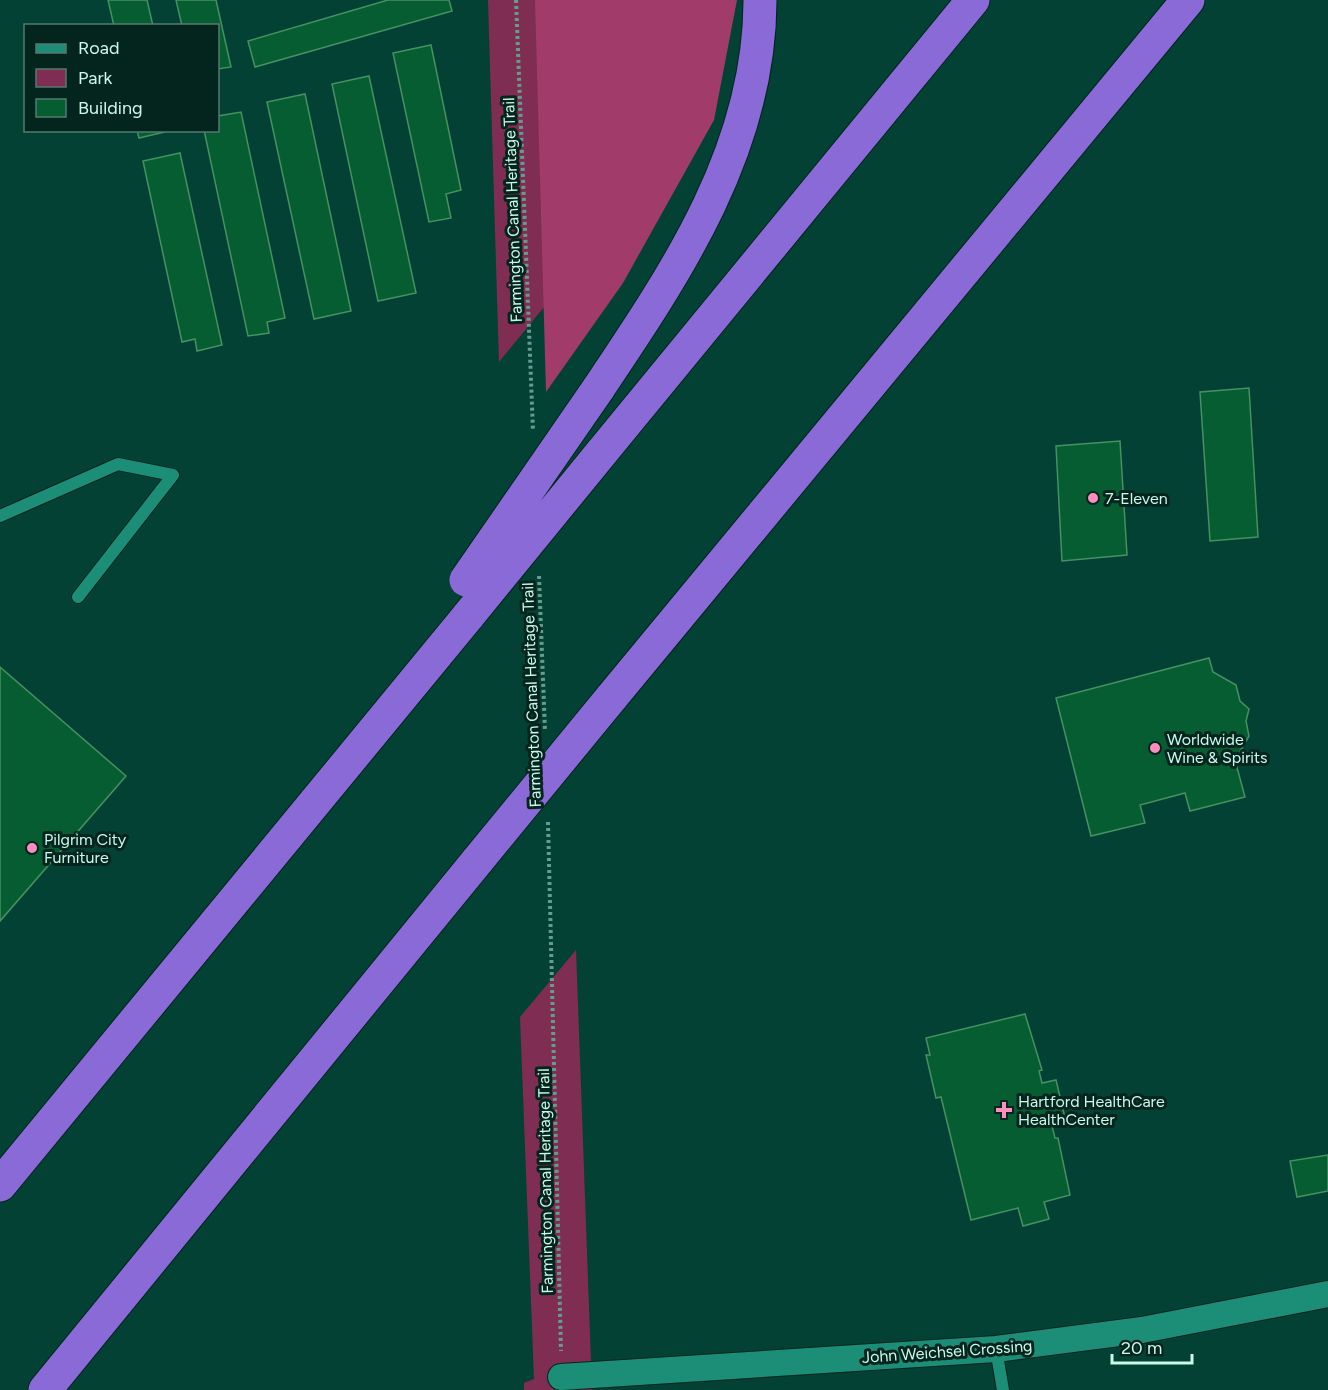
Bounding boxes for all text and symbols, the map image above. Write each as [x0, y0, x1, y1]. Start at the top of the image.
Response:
legend [24, 24, 219, 132]
text: Road [78, 37, 119, 59]
text: Park [78, 67, 113, 89]
text: Building [78, 97, 143, 119]
street label: Farmington Canal Heritage Trail [499, 97, 526, 323]
place label: 7-Eleven [1105, 489, 1168, 508]
marker: 7-Eleven [1086, 491, 1100, 505]
street label: Farmington Canal Heritage Trail [518, 582, 545, 808]
place label: Worldwide Wine & Spirits [1167, 730, 1268, 767]
marker: Worldwide Wine & Spirits [1148, 741, 1162, 755]
place label: Pilgrim City Furniture [44, 830, 127, 867]
marker: Pilgrim City Furniture [25, 841, 39, 855]
street label: Farmington Canal Heritage Trail [534, 1068, 557, 1294]
place label: Hartford HealthCare HealthCenter [1018, 1092, 1165, 1129]
marker: Hartford HealthCare HealthCenter [995, 1101, 1013, 1119]
scale bar [1112, 1327, 1192, 1365]
street label: John Weichsel Crossing [861, 1336, 1033, 1367]
text: 20 m [1121, 1337, 1162, 1359]

